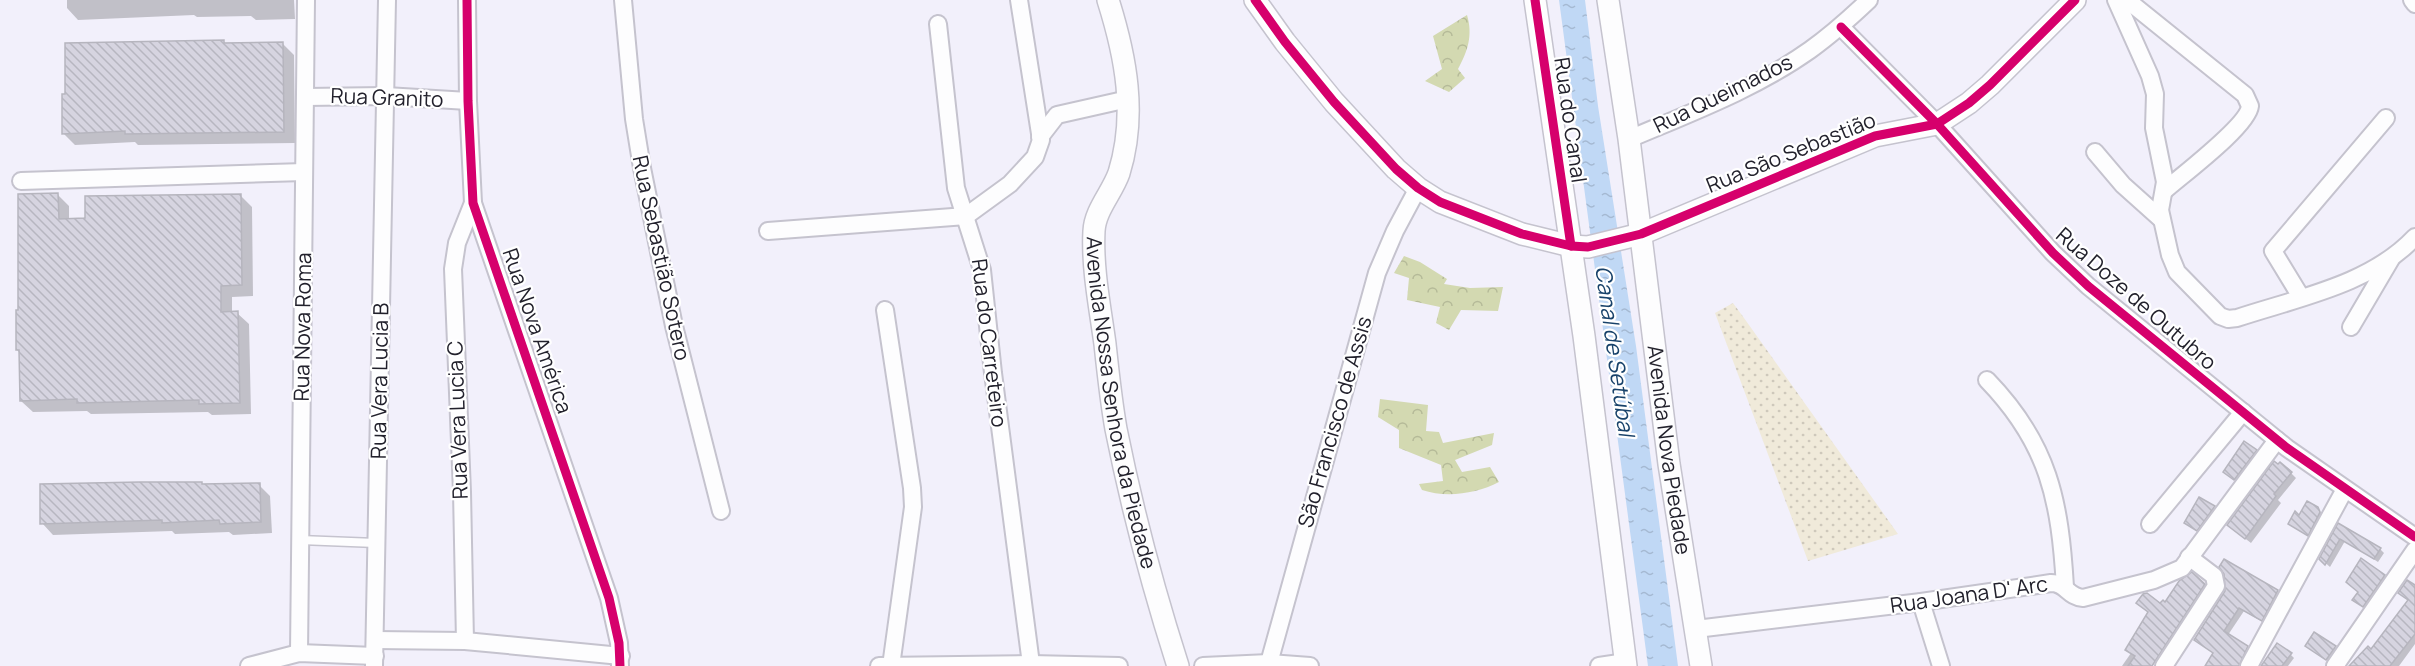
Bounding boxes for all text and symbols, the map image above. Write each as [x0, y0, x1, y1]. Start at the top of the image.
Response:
street label: Rua Queimados [1648, 47, 1797, 139]
street label: Rua do Canal [1548, 55, 1594, 184]
street label: Rua Granito [330, 81, 444, 113]
street label: Rua São Sebastião [1702, 105, 1880, 199]
street label: Rua Sebastião Sotero [627, 153, 697, 363]
street label: Rua Doze de Outubro [2050, 221, 2223, 376]
street label: Avenida Nossa Senhora da Piedade [1081, 237, 1164, 572]
street label: Rua Nova América [497, 244, 579, 417]
street label: Rua Nova Roma [287, 252, 317, 402]
street label: Rua do Carreteiro [966, 257, 1014, 429]
water label: Canal de Setúbal [1588, 264, 1642, 441]
street label: Rua Vera Lucia B [364, 302, 394, 459]
street label: São Francisco de Assis [1290, 313, 1378, 531]
street label: Rua Vera Lucia C [440, 340, 474, 500]
street label: Avenida Nova Piedade [1641, 343, 1698, 557]
street label: Rua Joana D' Arc [1888, 569, 2049, 619]

